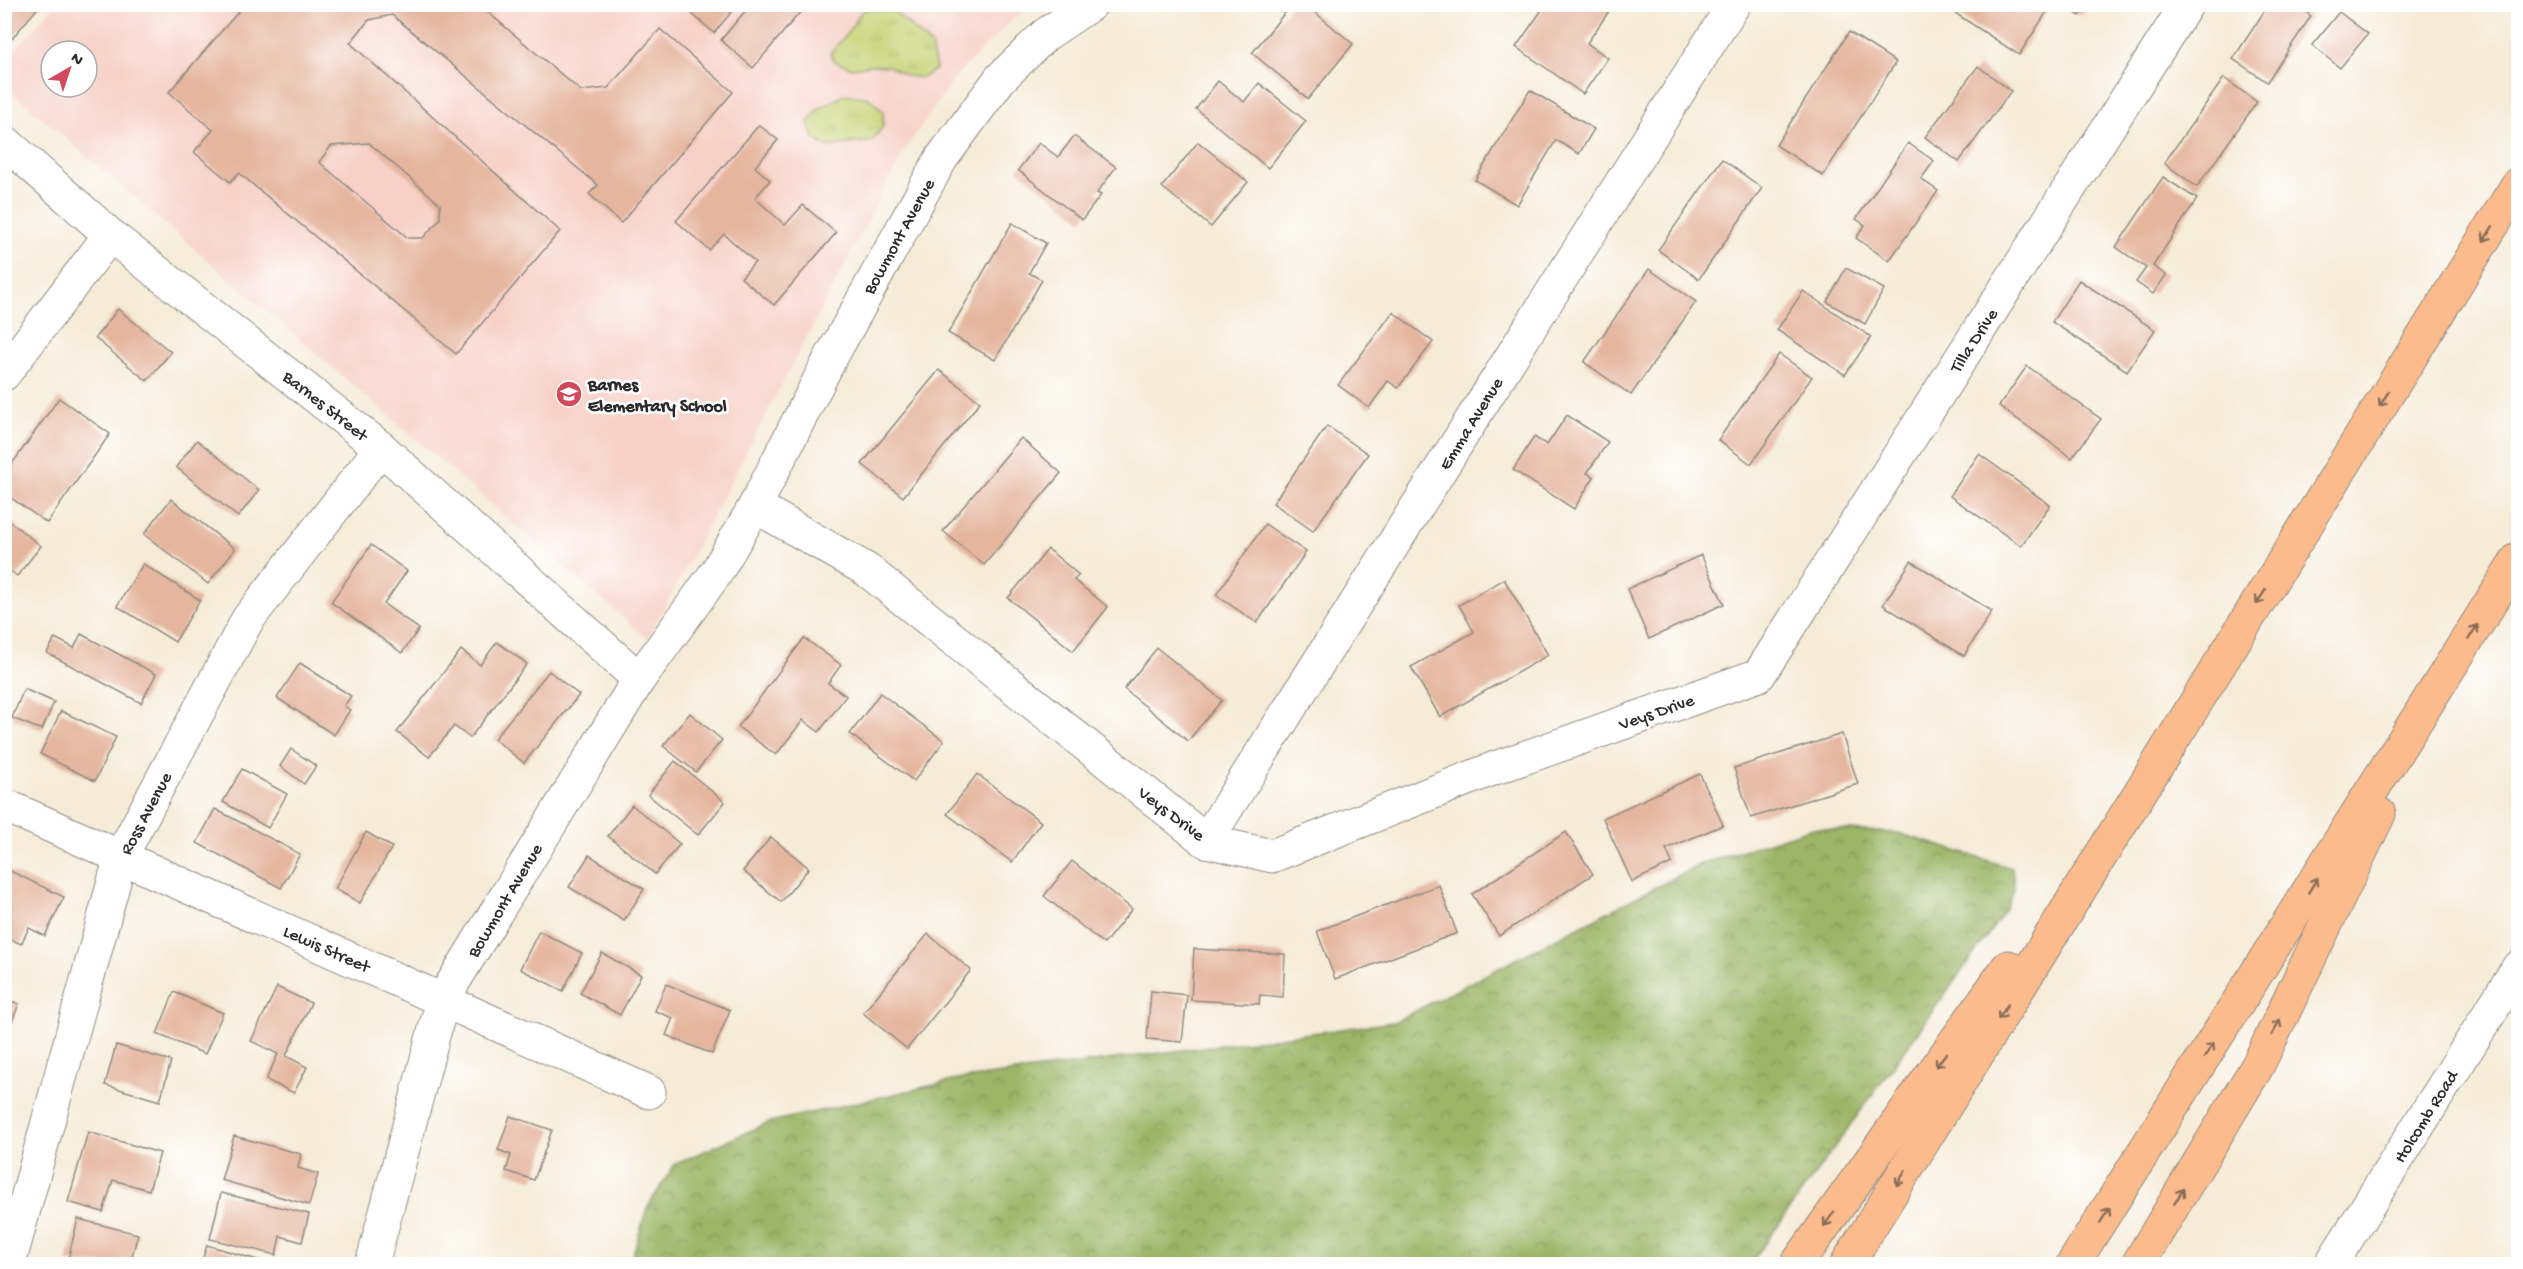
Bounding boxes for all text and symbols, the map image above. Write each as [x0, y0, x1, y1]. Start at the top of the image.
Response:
north arrow [39, 39, 99, 99]
text: N [66, 49, 87, 71]
street label: Bowmont Avenue [859, 175, 941, 300]
one-way arrow [2481, 225, 2493, 242]
street label: Tilla Drive [1946, 305, 2004, 378]
street label: Barnes Street [277, 367, 373, 448]
street label: Emma Avenue [1435, 374, 1509, 474]
place label: Barnes Elementary School [587, 376, 727, 418]
school or university icon: Barnes Elementary School [554, 379, 584, 409]
one-way arrow [2378, 390, 2390, 407]
one-way arrow [2255, 588, 2267, 605]
one-way arrow [2468, 624, 2480, 641]
street label: Veys Drive [1615, 690, 1698, 736]
street label: Ross Avenue [117, 769, 178, 859]
street label: Veys Drive [1132, 782, 1209, 847]
street label: Bowmont Avenue [463, 840, 549, 963]
one-way arrow [2307, 877, 2319, 894]
street label: Lewis Street [279, 922, 374, 979]
one-way arrow [1997, 1003, 2009, 1020]
one-way arrow [2271, 1019, 2282, 1037]
one-way arrow [2203, 1042, 2215, 1059]
one-way arrow [1935, 1051, 1947, 1067]
street label: Holcomb Road [2390, 1066, 2465, 1167]
one-way arrow [1894, 1169, 1906, 1186]
one-way arrow [2174, 1188, 2186, 1205]
one-way arrow [2099, 1207, 2111, 1224]
one-way arrow [1823, 1210, 1835, 1226]

